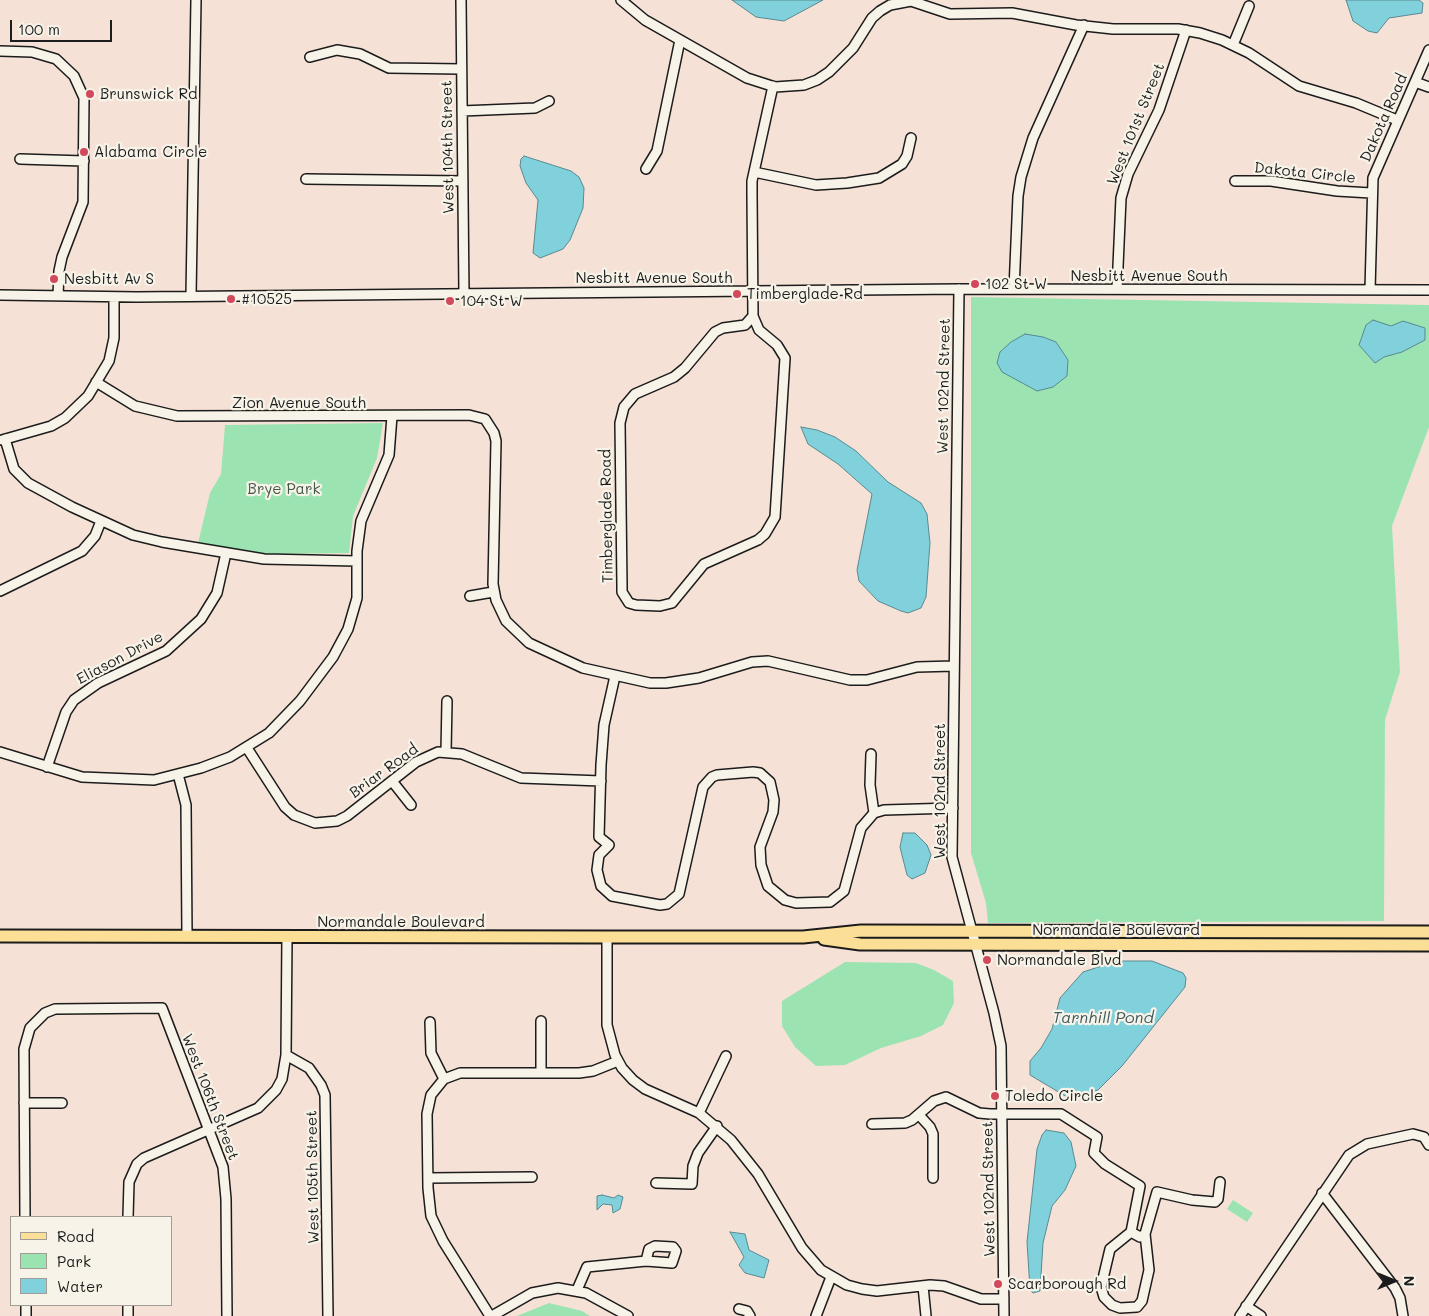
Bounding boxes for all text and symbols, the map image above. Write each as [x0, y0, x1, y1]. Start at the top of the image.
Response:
scale bar [12, 10, 115, 42]
text: 100 m [18, 19, 60, 39]
street label: West 101st Street [1103, 60, 1169, 188]
street label: Dakota Road [1357, 71, 1411, 165]
street label: West 104th Street [438, 80, 458, 214]
place label: Brunswick Rd [100, 85, 198, 103]
marker: Brunswick Rd [84, 88, 96, 100]
place label: Alabama Circle [94, 143, 207, 161]
marker: Alabama Circle [78, 146, 90, 158]
street label: Dakota Circle [1253, 159, 1357, 187]
street label: Nesbitt Avenue South [1070, 267, 1228, 285]
street label: Nesbitt Avenue South [575, 269, 733, 287]
place label: Nesbitt Av S [64, 270, 154, 288]
marker: Nesbitt Av S [48, 273, 60, 285]
place label: 102 St W [985, 275, 1047, 293]
marker: 102 St W [969, 278, 981, 290]
place label: Timberglade Rd [747, 285, 863, 303]
marker: Timberglade Rd [731, 288, 743, 300]
place label: #10525 [241, 290, 292, 308]
place label: 104 St W [460, 292, 523, 310]
marker: #10525 [225, 293, 237, 305]
marker: 104 St W [444, 295, 456, 307]
street label: West 102nd Street [934, 318, 954, 454]
street label: Zion Avenue South [232, 394, 366, 412]
street label: Timberglade Road [597, 449, 617, 583]
park label: Brye Park [248, 480, 320, 498]
street label: Eliason Drive [74, 628, 166, 688]
street label: West 102nd Street [931, 723, 949, 859]
street label: Briar Road [346, 740, 422, 802]
street label: Normandale Boulevard [317, 913, 485, 931]
street label: Normandale Boulevard [1032, 921, 1200, 939]
place label: Normandale Blvd [997, 951, 1121, 969]
marker: Normandale Blvd [981, 954, 993, 966]
water label: Tarnhill Pond [1052, 1008, 1154, 1028]
street label: West 106th Street [178, 1031, 242, 1163]
place label: Toledo Circle [1005, 1087, 1103, 1105]
marker: Toledo Circle [989, 1090, 1001, 1102]
street label: West 105th Street [303, 1110, 323, 1244]
street label: West 102nd Street [979, 1121, 999, 1257]
legend [10, 1216, 172, 1306]
text: Road [57, 1226, 94, 1246]
text: Park [57, 1251, 91, 1271]
north arrow [1369, 1256, 1419, 1306]
place label: Scarborough Rd [1008, 1275, 1126, 1293]
text: Water [57, 1276, 103, 1296]
text: N [1400, 1276, 1419, 1286]
marker: Scarborough Rd [992, 1278, 1004, 1290]

